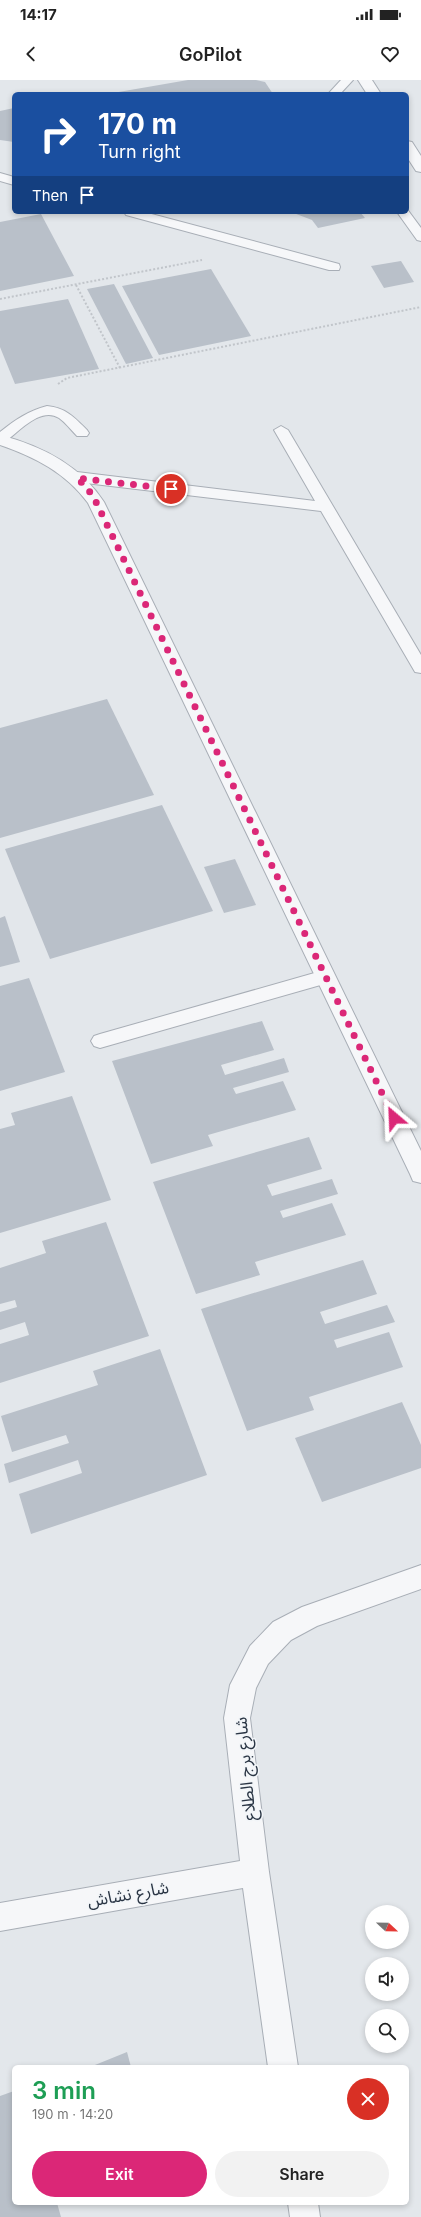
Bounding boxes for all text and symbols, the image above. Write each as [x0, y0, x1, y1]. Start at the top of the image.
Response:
text: 14:17 [20, 5, 57, 24]
icon: back [20, 43, 42, 65]
icon: heart [379, 43, 401, 65]
text: GoPilot [179, 44, 242, 65]
text: 170 m [98, 107, 177, 141]
icon: right [32, 108, 84, 160]
text: Turn right [98, 141, 181, 162]
icon: arrive [76, 184, 98, 206]
text: Then [32, 186, 68, 205]
pin [154, 472, 188, 506]
icon: arrive [160, 478, 182, 500]
position arrow [373, 1097, 415, 1139]
street label: شارع برج الطلاع [230, 1716, 262, 1822]
street label: شارع نشاش [86, 1877, 171, 1914]
north arrow [365, 1905, 409, 1949]
map controls [365, 1905, 409, 2053]
button: sound [365, 1957, 409, 2001]
button: search [365, 2009, 409, 2053]
text: 3 min [32, 2076, 96, 2105]
button: close [347, 2078, 389, 2120]
text: 190 m · 14:20 [32, 2106, 113, 2122]
button: Exit [32, 2151, 207, 2197]
button: Share [215, 2151, 389, 2197]

